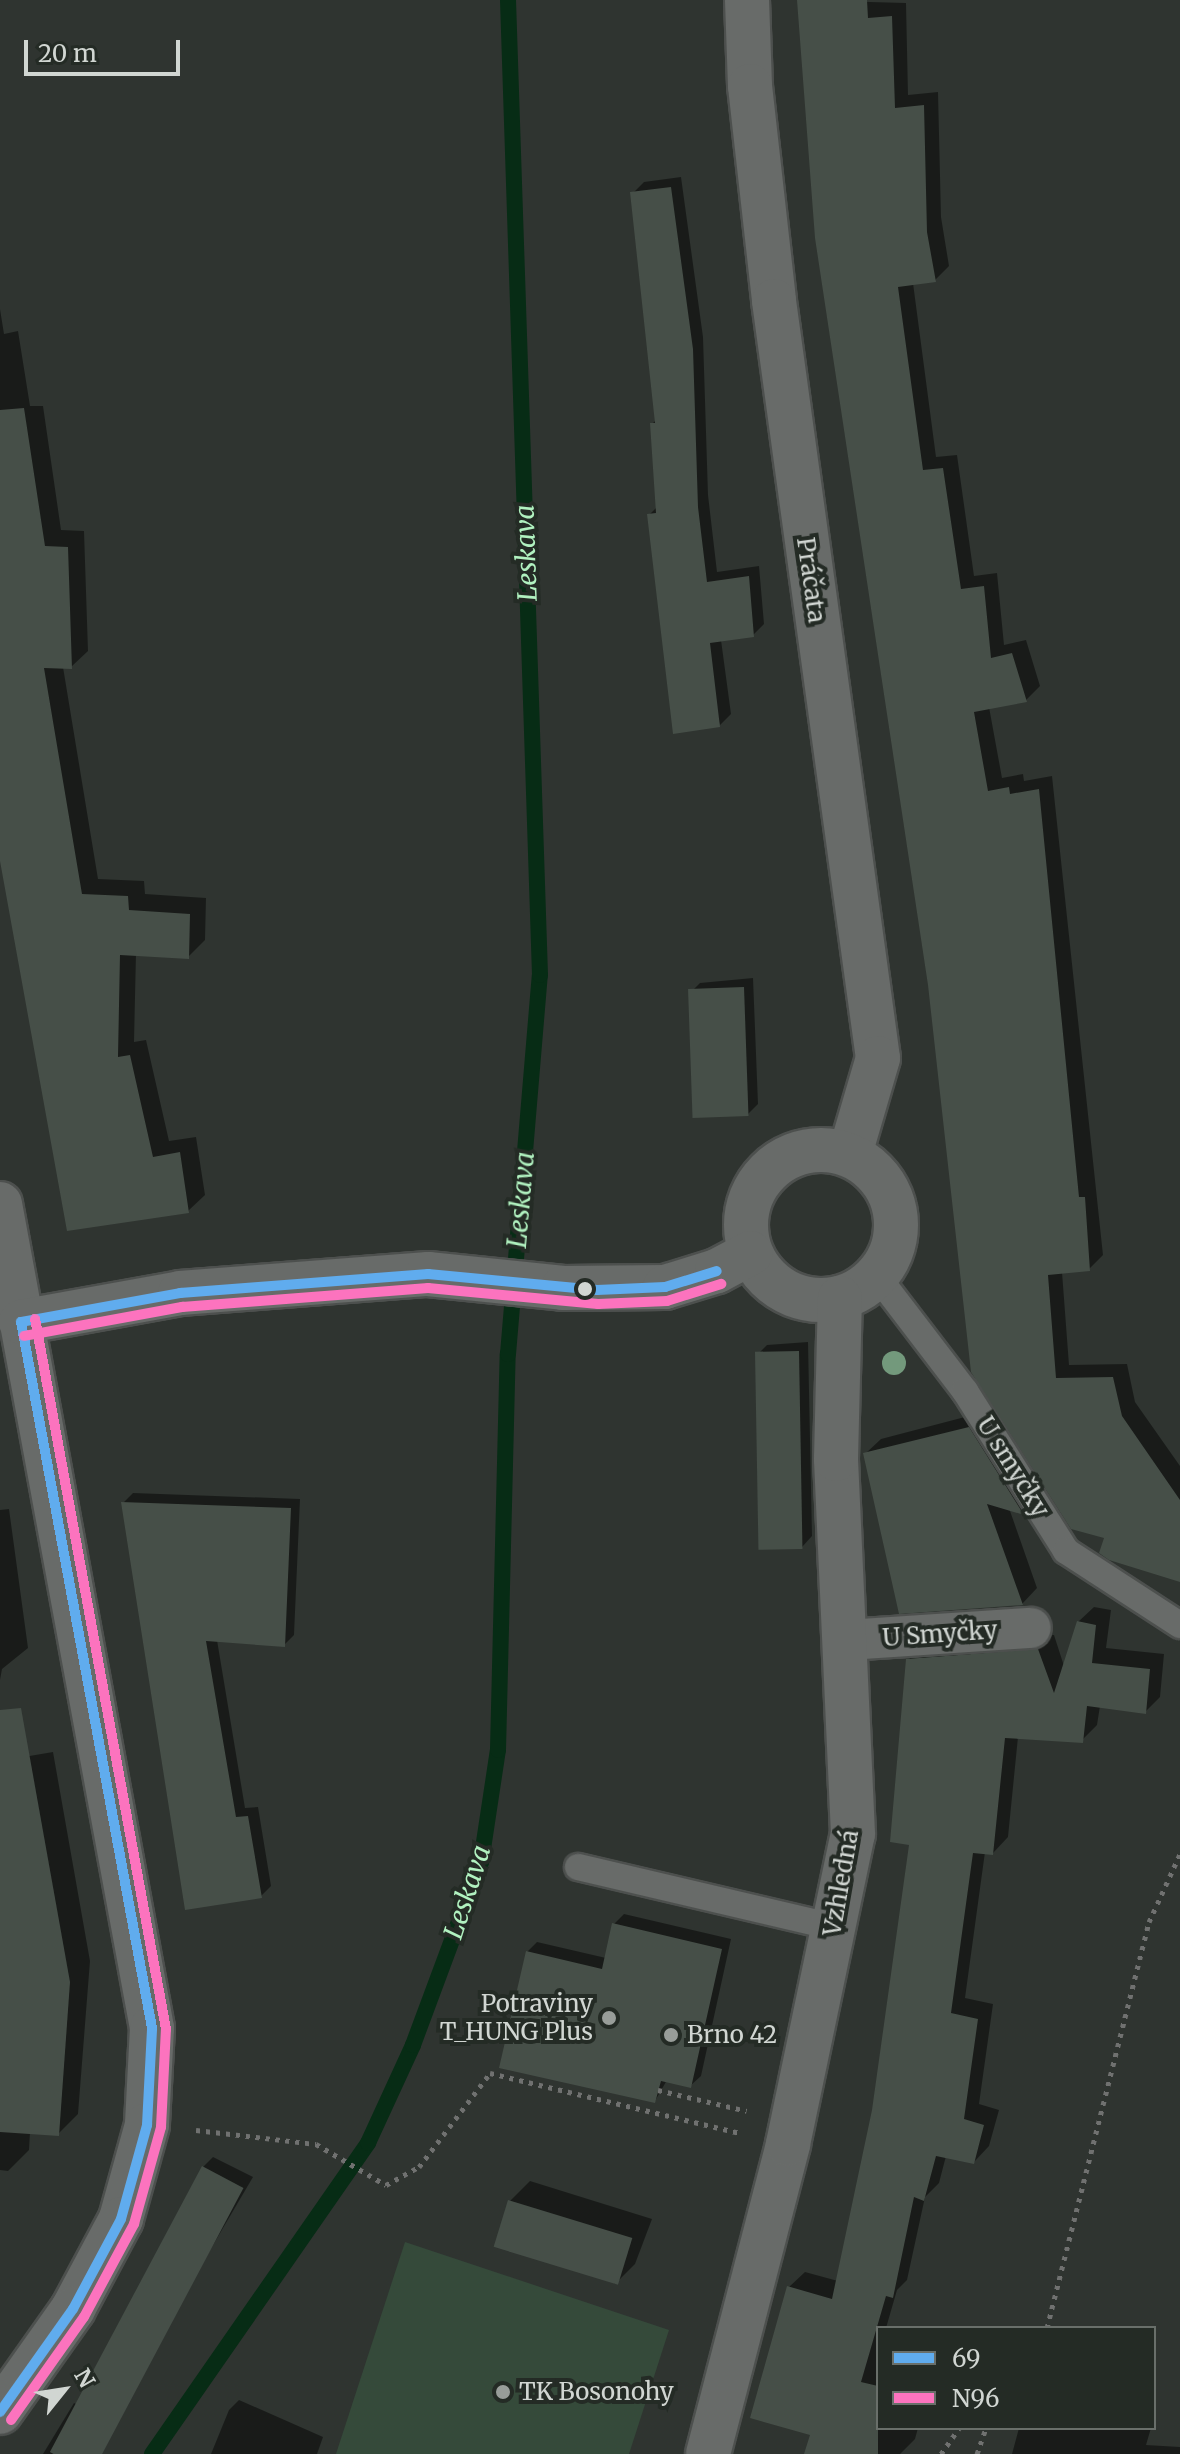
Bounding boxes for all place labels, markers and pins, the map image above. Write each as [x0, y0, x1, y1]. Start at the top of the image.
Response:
unlabelled marker [577, 1281, 593, 1297]
place label: Potraviny T_HUNG Plus [440, 1990, 593, 2046]
marker: Potraviny T_HUNG Plus [600, 2009, 618, 2027]
place label: Brno 42 [687, 2021, 777, 2049]
marker: Brno 42 [662, 2026, 680, 2044]
place label: TK Bosonohy [519, 2378, 674, 2406]
marker: TK Bosonohy [494, 2383, 512, 2401]

